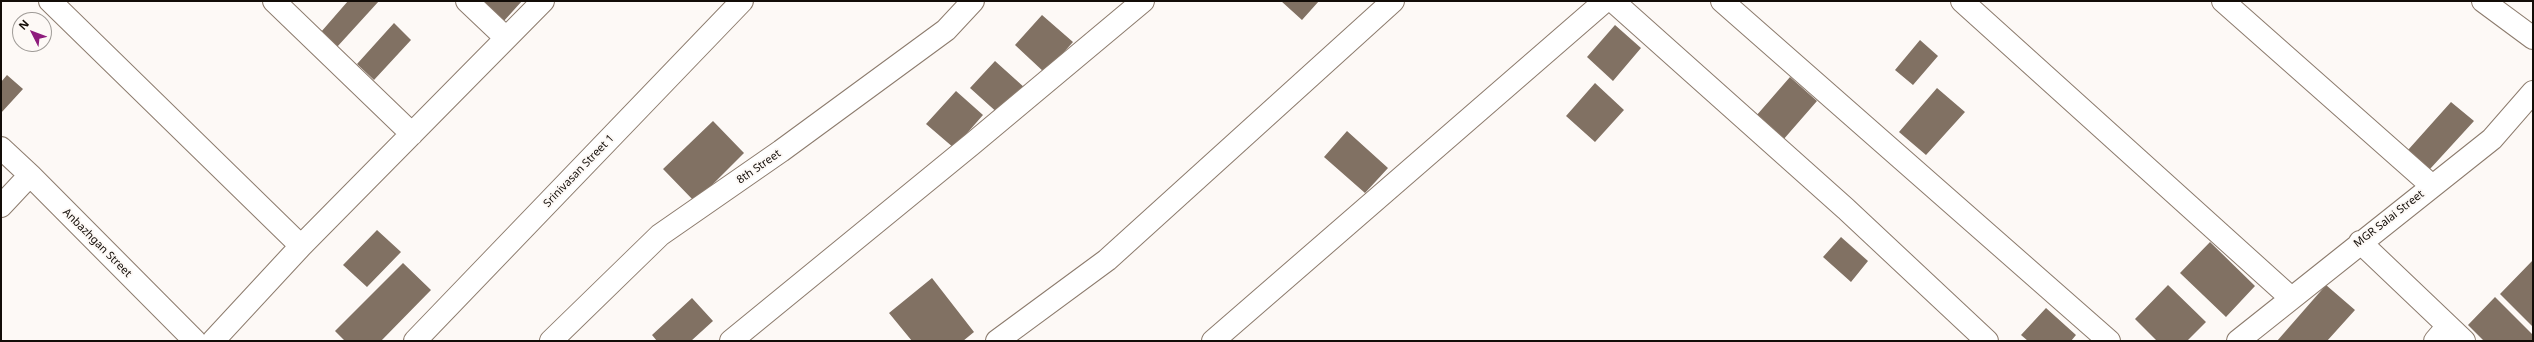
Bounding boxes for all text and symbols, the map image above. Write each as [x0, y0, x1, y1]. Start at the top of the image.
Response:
north arrow [12, 12, 52, 52]
text: N [15, 16, 32, 33]
street label: Srinivasan Street 1 [541, 132, 617, 210]
street label: 8th Street [734, 147, 784, 187]
street label: MGR Salai Street [2351, 188, 2427, 250]
street label: Anbazhgan Street [60, 206, 134, 280]

